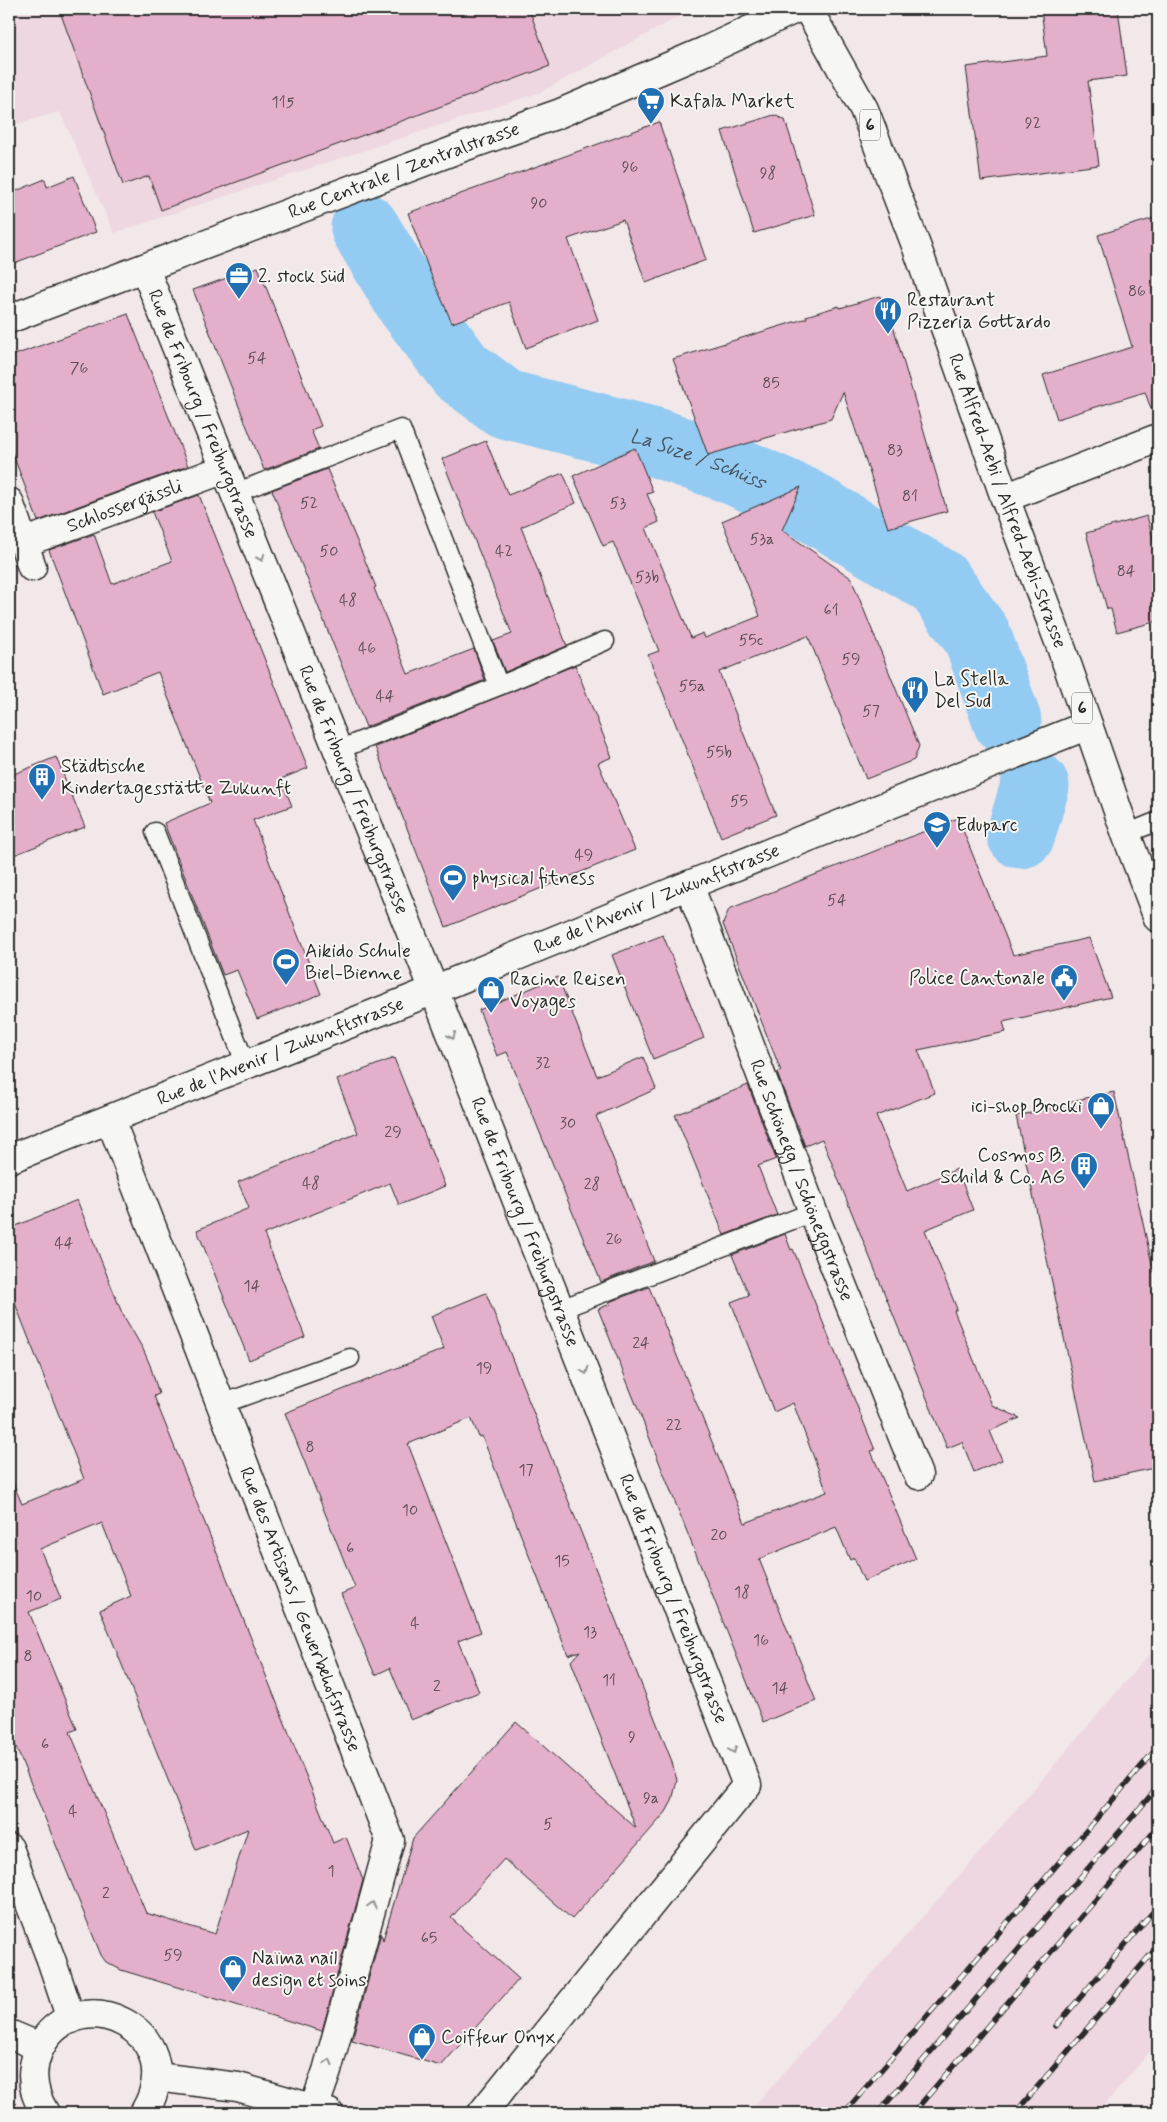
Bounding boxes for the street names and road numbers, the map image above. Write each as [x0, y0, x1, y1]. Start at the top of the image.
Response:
road number: 6 [860, 110, 880, 140]
street label: Rue Centrale / Zentralstrasse [285, 116, 523, 225]
street label: Rue de Fribourg / Freiburgstrasse [142, 286, 264, 542]
street label: Rue Alfred-Aebi / Alfred-Aebi-Strasse [943, 350, 1073, 652]
street label: Schlossergässli [63, 473, 186, 538]
street label: Rue de Fribourg / Freiburgstrasse [293, 662, 415, 918]
road number: 6 [1072, 692, 1092, 724]
street label: Rue de l'Avenir / Zukunftstrasse [530, 837, 783, 960]
street label: Rue de l'Avenir / Zukunftstrasse [153, 991, 407, 1111]
street label: Rue Schönegg / Schöneggstrasse [744, 1056, 860, 1305]
street label: Rue de Fribourg / Freiburgstrasse [465, 1093, 586, 1350]
street label: Rue des Artisans / Gewerbehofstrasse [234, 1463, 367, 1755]
street label: Rue de Fribourg / Freiburgstrasse [613, 1470, 734, 1727]

